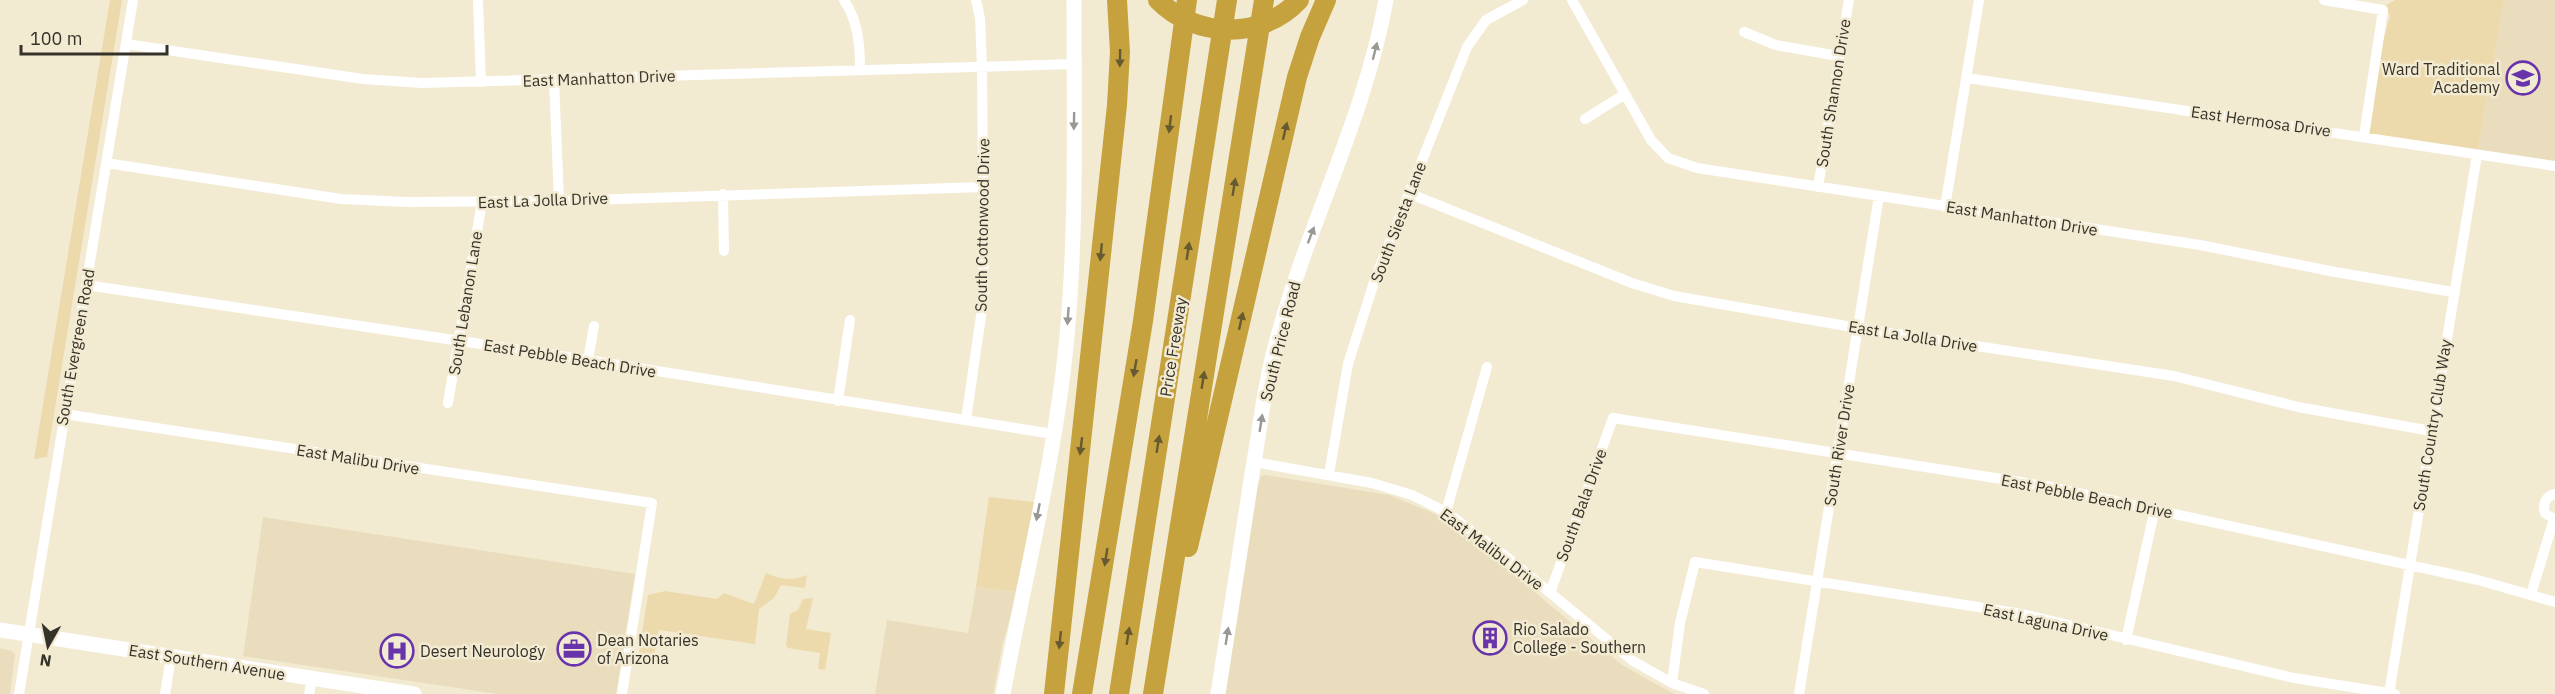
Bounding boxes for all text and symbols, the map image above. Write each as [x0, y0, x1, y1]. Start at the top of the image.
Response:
street label: South Shannon Drive [1811, 17, 1855, 169]
scale bar [21, 18, 166, 56]
text: 100 m [30, 27, 82, 50]
one-way arrow [1370, 42, 1380, 60]
one-way arrow [1115, 49, 1125, 68]
place label: Ward Traditional Academy [2382, 59, 2500, 97]
school or university icon: Ward Traditional Academy [2505, 60, 2541, 96]
street label: East Manhatton Drive [522, 65, 676, 91]
street label: East Hermosa Drive [2190, 101, 2332, 141]
one-way arrow [1069, 112, 1079, 131]
one-way arrow [1166, 114, 1175, 133]
one-way arrow [1280, 122, 1290, 140]
street label: South Cottonwood Drive [970, 138, 994, 312]
street label: South Siesta Lane [1366, 158, 1430, 285]
one-way arrow [1229, 177, 1238, 196]
street label: East La Jolla Drive [477, 188, 609, 212]
street label: East Manhatton Drive [1945, 196, 2099, 240]
one-way arrow [1306, 226, 1316, 244]
street label: South Lebanon Lane [444, 229, 486, 376]
one-way arrow [1183, 241, 1192, 260]
one-way arrow [1096, 243, 1106, 262]
street label: South Evergreen Road [51, 267, 99, 427]
street label: South Price Road [1255, 279, 1305, 403]
street label: Price Freeway [1155, 296, 1191, 398]
one-way arrow [1063, 307, 1073, 326]
one-way arrow [1236, 312, 1246, 330]
street label: East La Jolla Drive [1847, 316, 1979, 356]
street label: East Pebble Beach Drive [482, 334, 658, 382]
street label: South Country Club Way [2409, 338, 2455, 512]
one-way arrow [1131, 359, 1140, 378]
one-way arrow [1199, 370, 1208, 389]
street label: South River Drive [1819, 382, 1859, 508]
one-way arrow [1256, 413, 1265, 432]
one-way arrow [1154, 434, 1163, 453]
one-way arrow [1077, 437, 1086, 456]
street label: East Malibu Drive [295, 439, 421, 479]
street label: South Bala Drive [1551, 446, 1611, 564]
street label: East Pebble Beach Drive [1999, 470, 2175, 522]
one-way arrow [1033, 503, 1042, 522]
street label: East Malibu Drive [1436, 504, 1548, 594]
one-way arrow [1101, 548, 1110, 567]
street label: East Laguna Drive [1982, 599, 2111, 645]
north arrow [18, 616, 78, 676]
place label: Rio Salado College - Southern [1513, 619, 1646, 657]
building icon: Rio Salado College - Southern [1472, 620, 1508, 656]
one-way arrow [1123, 627, 1132, 646]
one-way arrow [1222, 627, 1231, 646]
place label: Dean Notaries of Arizona [597, 630, 699, 668]
office icon: Dean Notaries of Arizona [556, 631, 592, 667]
one-way arrow [1055, 631, 1065, 650]
hospital icon: Desert Neurology [379, 633, 415, 669]
street label: East Southern Avenue [127, 640, 287, 684]
place label: Desert Neurology [420, 641, 545, 661]
text: N [38, 650, 53, 672]

